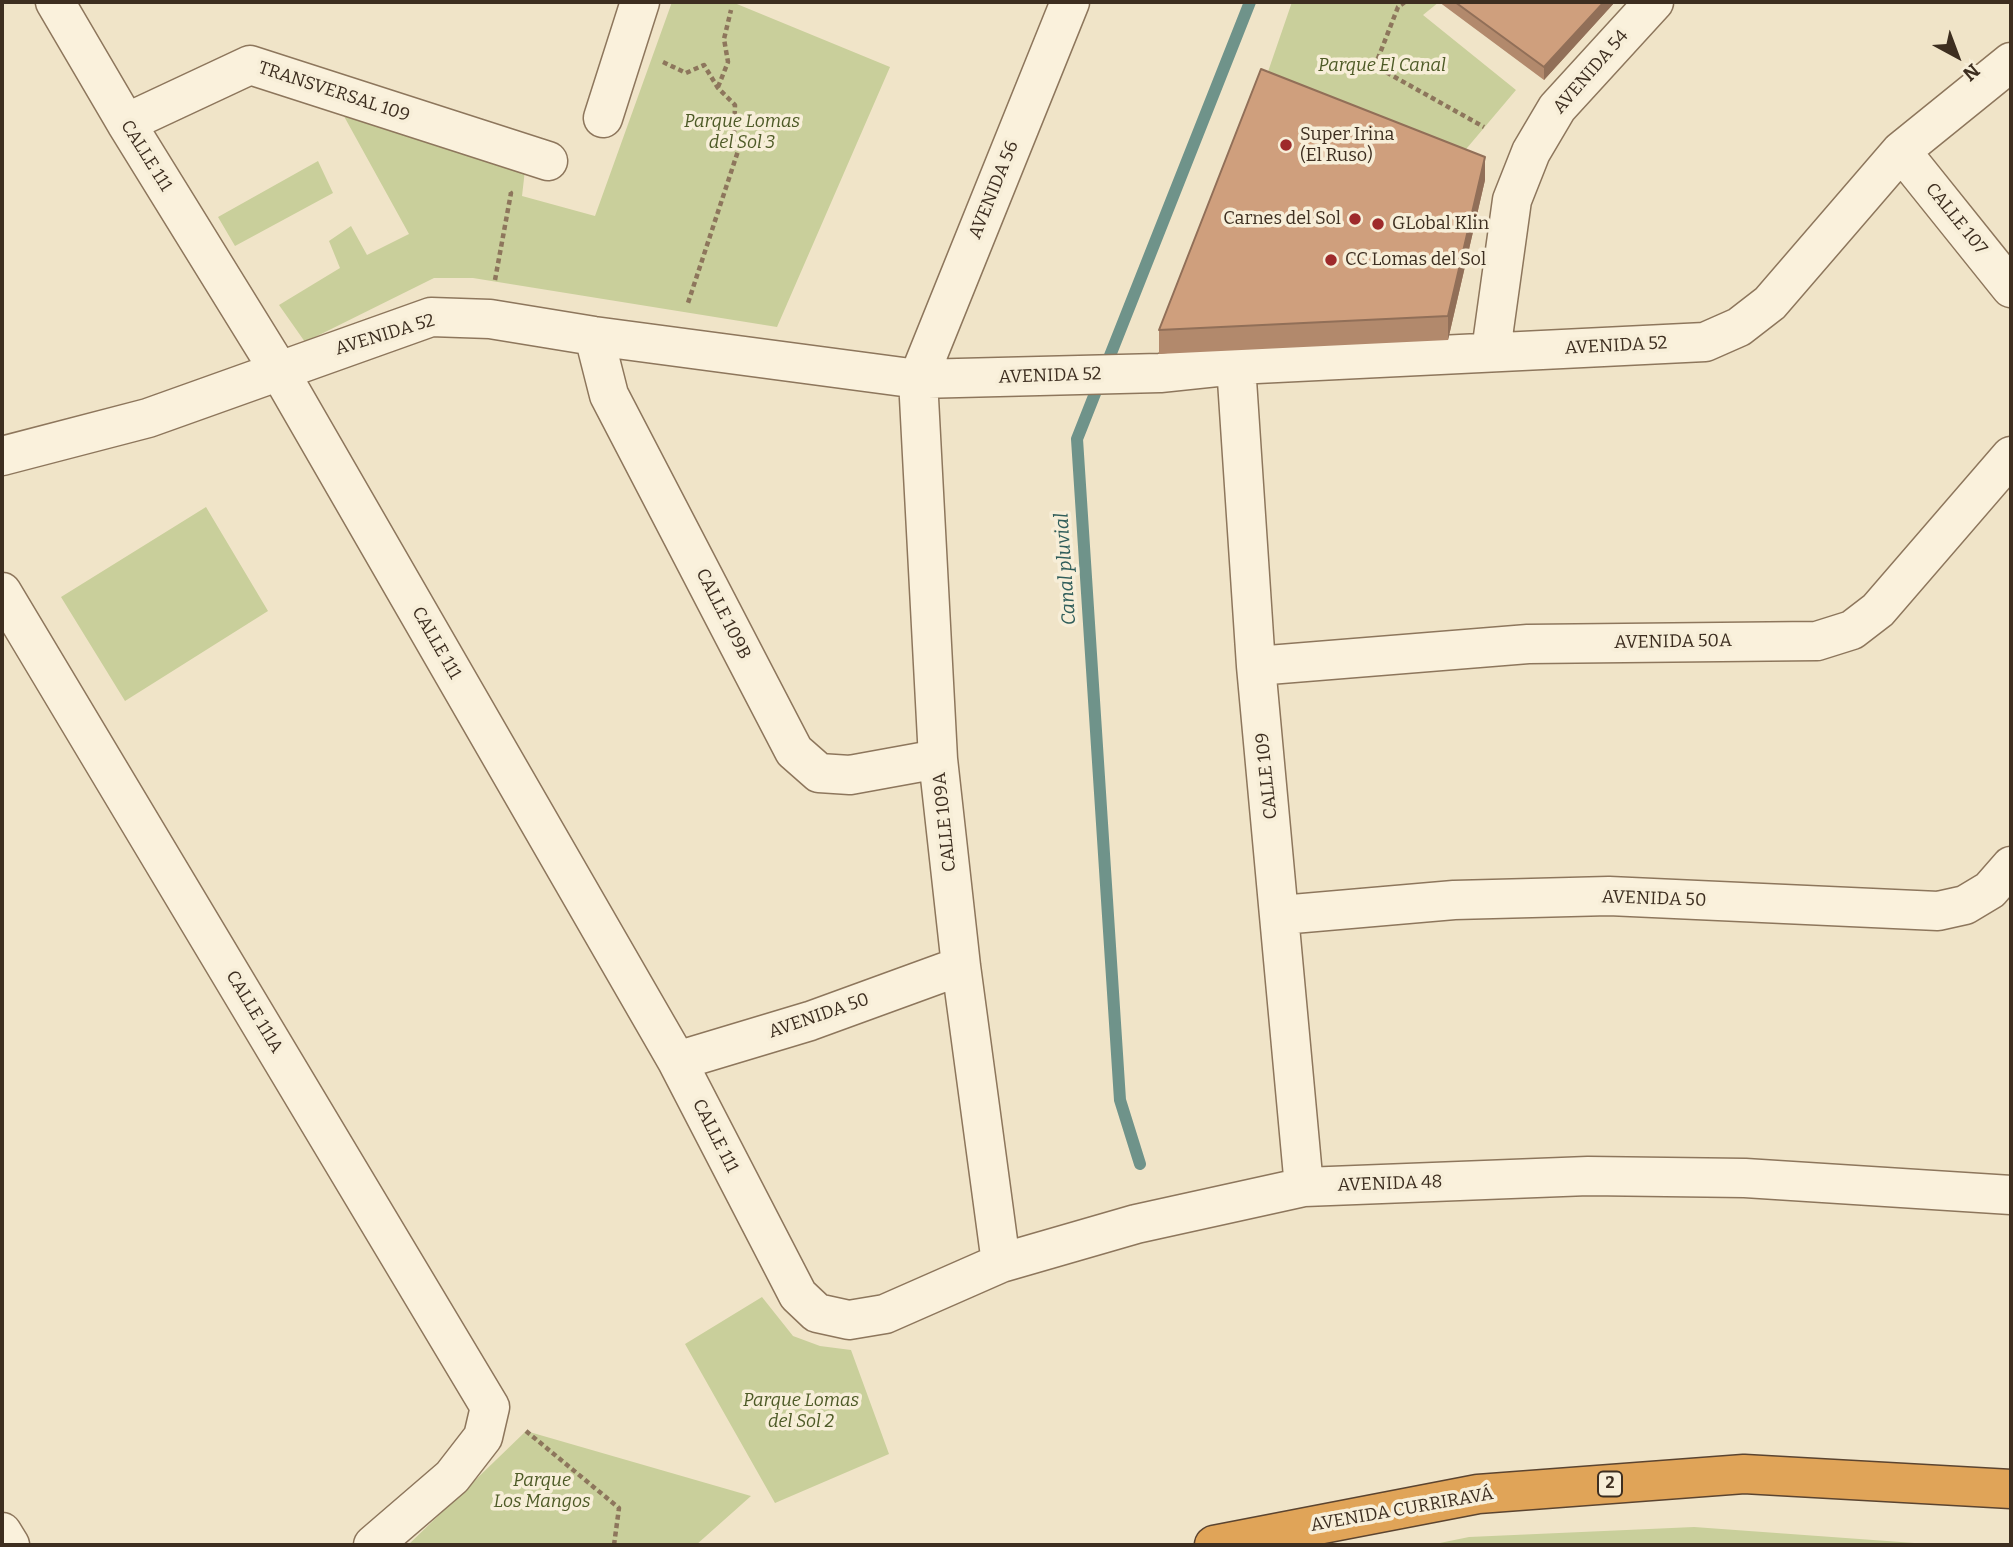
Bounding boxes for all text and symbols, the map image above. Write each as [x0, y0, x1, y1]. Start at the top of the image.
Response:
north arrow [1922, 21, 1992, 91]
street label: AVENIDA 54 [1549, 26, 1633, 118]
park label: Parque El Canal [1318, 55, 1446, 77]
street label: TRANSVERSAL 109 [255, 57, 413, 127]
text: N [1958, 59, 1984, 86]
park label: Parque Lomas del Sol 3 [684, 111, 800, 154]
street label: CALLE 111 [116, 116, 176, 196]
place label: Super Irina (El Ruso) [1300, 124, 1394, 166]
marker: Super Irina (El Ruso) [1278, 137, 1294, 153]
street label: AVENIDA 56 [965, 138, 1023, 242]
street label: CALLE 107 [1921, 179, 1991, 259]
place label: Carnes del Sol [1223, 208, 1341, 230]
marker: Carnes del Sol [1347, 211, 1363, 227]
place label: GLobal Klin [1392, 213, 1489, 235]
marker: GLobal Klin [1370, 216, 1386, 232]
place label: CC Lomas del Sol [1345, 249, 1486, 271]
marker: CC Lomas del Sol [1323, 252, 1339, 268]
street label: AVENIDA 52 [333, 310, 437, 360]
street label: AVENIDA 52 [1564, 333, 1668, 359]
street label: AVENIDA 52 [998, 363, 1102, 389]
water label: Canal pluvial [1051, 512, 1081, 626]
street label: CALLE 109B [691, 565, 755, 663]
street label: CALLE 111 [407, 603, 465, 683]
street label: AVENIDA 50A [1614, 630, 1732, 654]
street label: CALLE 109 [1252, 731, 1282, 821]
street label: CALLE 109A [929, 771, 961, 873]
street label: AVENIDA 50 [1601, 886, 1707, 912]
street label: CALLE 111A [221, 967, 287, 1057]
street label: AVENIDA 50 [766, 989, 872, 1043]
street label: CALLE 111 [687, 1096, 743, 1176]
street label: AVENIDA 48 [1337, 1171, 1443, 1197]
park label: Parque Lomas del Sol 2 [743, 1390, 859, 1432]
park label: Parque Los Mangos [494, 1470, 590, 1512]
road number: 2 [1598, 1472, 1622, 1496]
street label: AVENIDA CURRIRAVÁ [1309, 1483, 1495, 1537]

